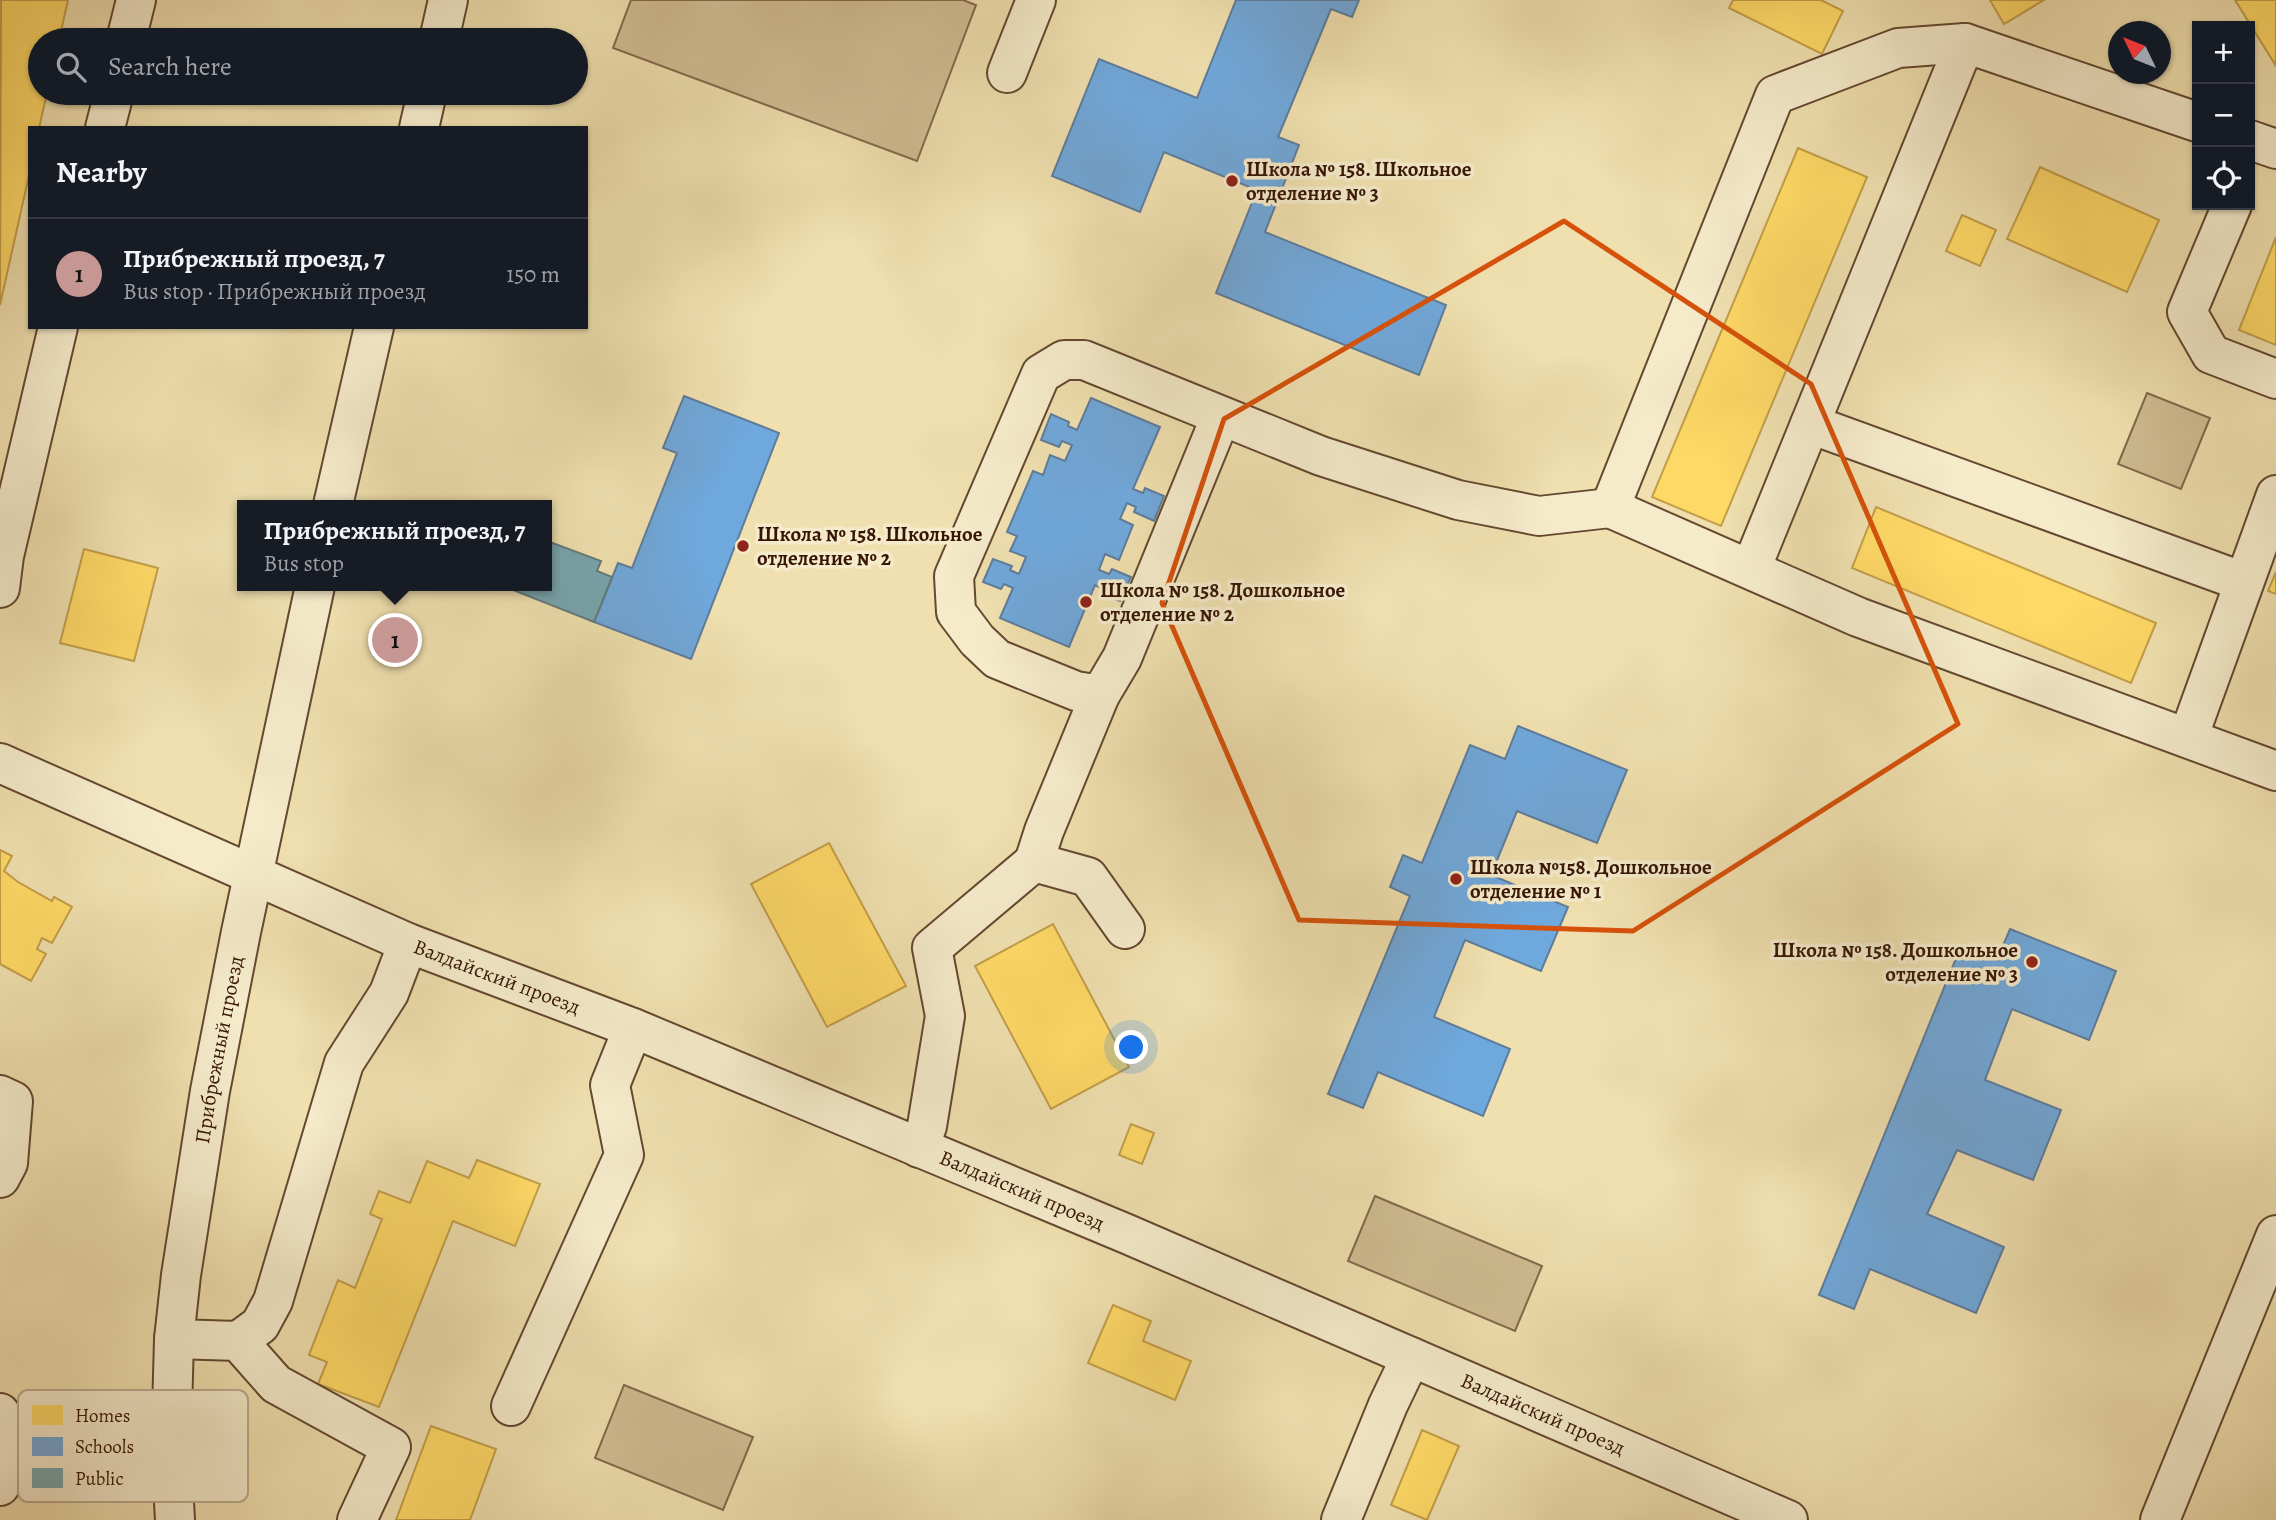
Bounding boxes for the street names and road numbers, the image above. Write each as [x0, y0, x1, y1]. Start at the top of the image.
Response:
street label: Валдайский проезд [410, 932, 584, 1021]
street label: Прибрежный проезд [188, 953, 250, 1146]
street label: Валдайский проезд [935, 1143, 1109, 1237]
street label: Валдайский проезд [1457, 1366, 1630, 1462]

